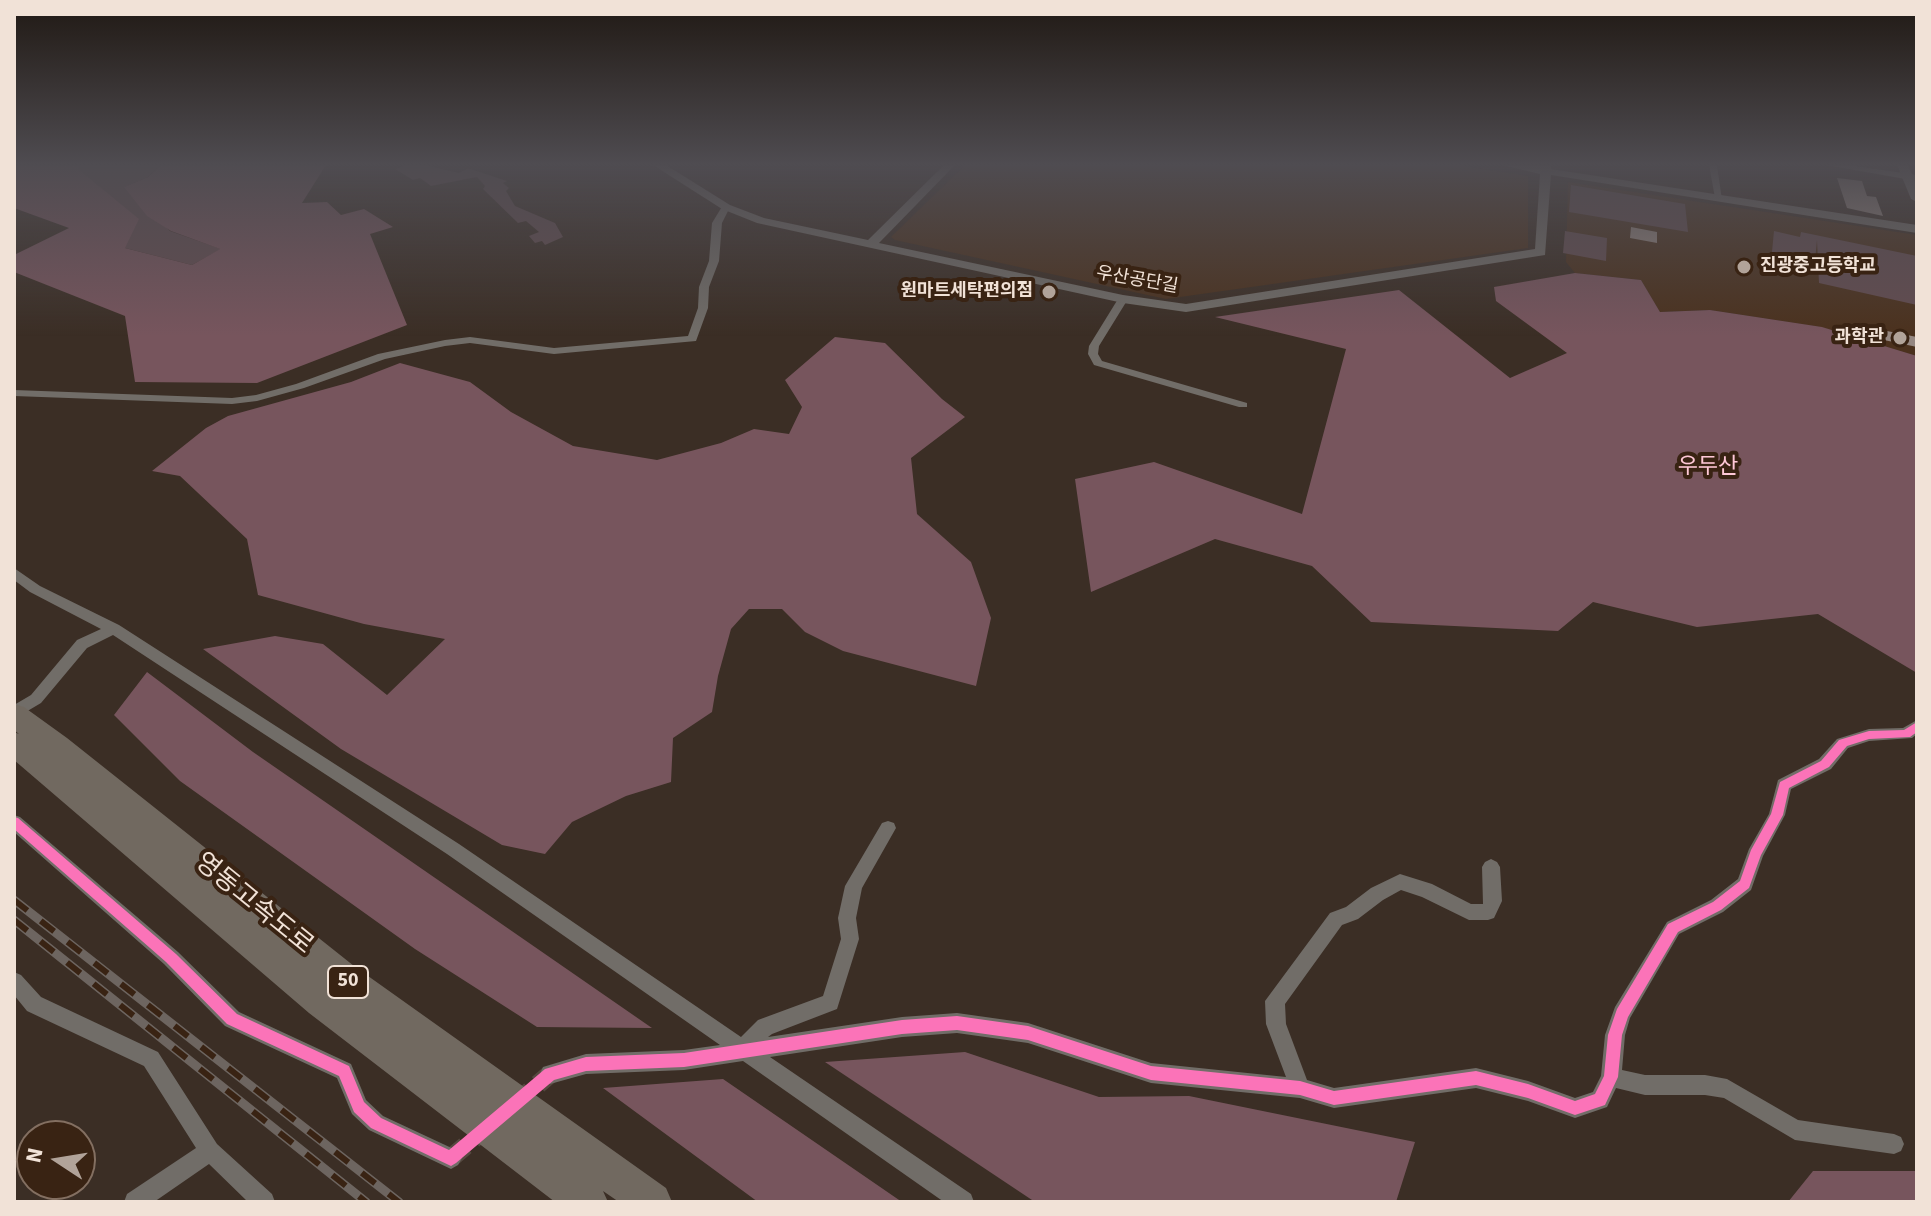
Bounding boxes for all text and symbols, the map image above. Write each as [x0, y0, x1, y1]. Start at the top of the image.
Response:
place label: 진광중고등학교 [1760, 256, 1876, 278]
marker: 진광중고등학교 [1735, 258, 1753, 276]
street label: 우산공단길 [1094, 263, 1180, 299]
place label: 원마트세탁편의점 [901, 281, 1033, 303]
marker: 원마트세탁편의점 [1040, 283, 1058, 301]
place label: 과학관 [1834, 327, 1884, 349]
marker: 과학관 [1891, 329, 1909, 347]
park label: 우두산 [1678, 455, 1738, 481]
street label: 영동고속도로 [187, 848, 319, 962]
road number: 50 [328, 966, 368, 998]
north arrow [16, 1120, 96, 1200]
text: N [17, 1145, 52, 1166]

